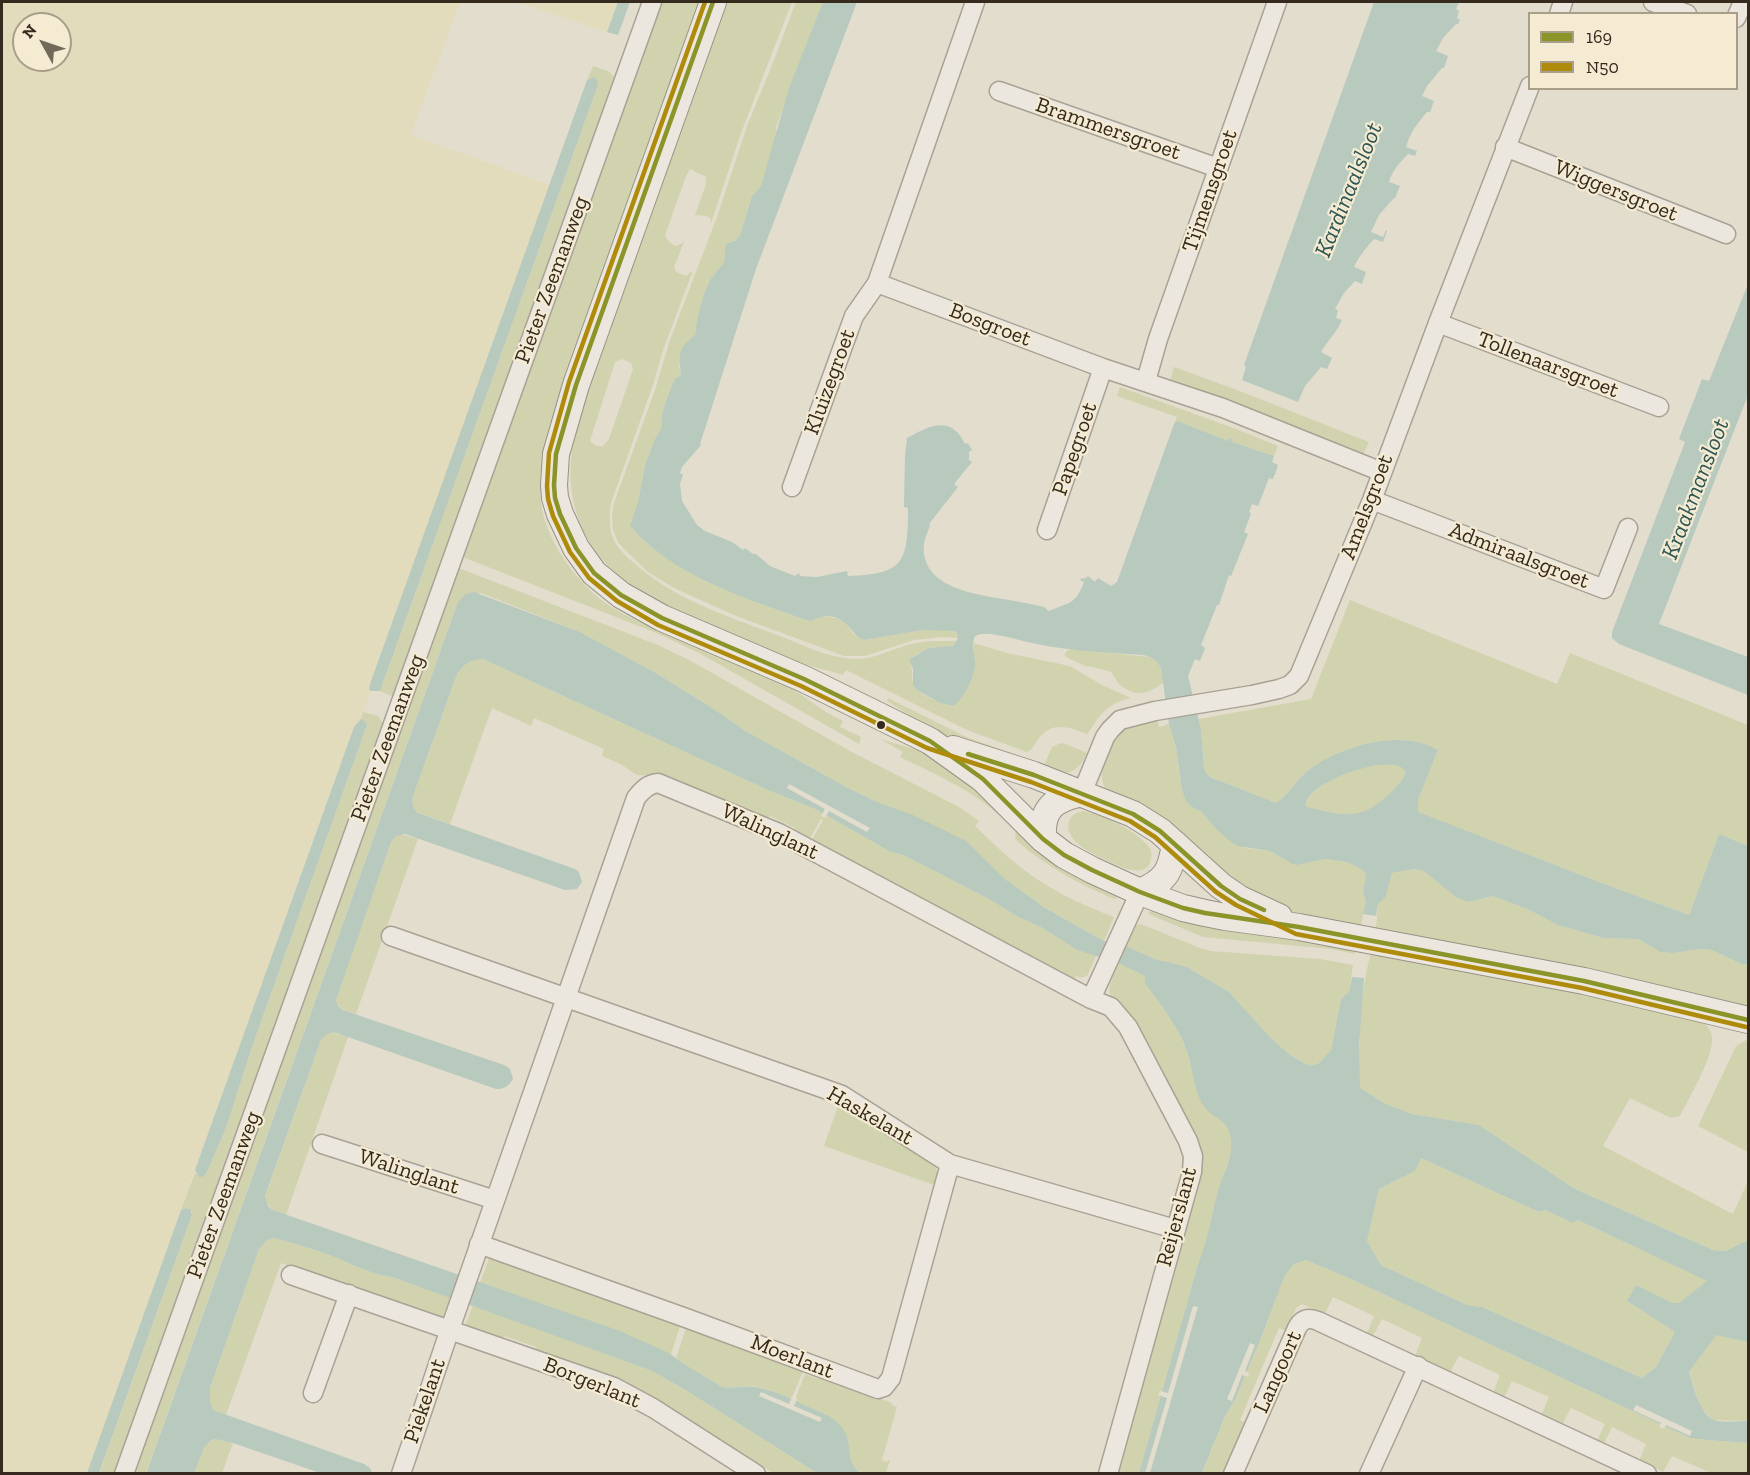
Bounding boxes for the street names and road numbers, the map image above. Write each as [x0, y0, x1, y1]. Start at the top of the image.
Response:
street label: Brammersgroet [1032, 92, 1184, 166]
street label: Tijmensgroet [1177, 126, 1243, 256]
street label: Wiggersgroet [1550, 154, 1682, 228]
street label: Pieter Zeemanweg [509, 193, 595, 367]
street label: Bosgroet [945, 297, 1035, 353]
street label: Kluizegroet [799, 326, 861, 438]
street label: Tollenaarsgroet [1474, 326, 1622, 404]
street label: Papegroet [1047, 399, 1103, 499]
street label: Amelsgroet [1335, 451, 1399, 563]
street label: Admiraalsgroet [1445, 517, 1593, 595]
street label: Pieter Zeemanweg [345, 651, 431, 825]
street label: Walinglant [717, 798, 823, 866]
street label: Haskelant [822, 1081, 918, 1151]
street label: Pieter Zeemanweg [181, 1108, 267, 1282]
street label: Walinglant [355, 1143, 463, 1201]
street label: Reijerslant [1151, 1164, 1203, 1270]
street label: Langoort [1248, 1327, 1308, 1417]
street label: Moerlant [747, 1329, 837, 1385]
street label: Borgerlant [540, 1352, 644, 1414]
street label: Piekelant [398, 1355, 452, 1447]

